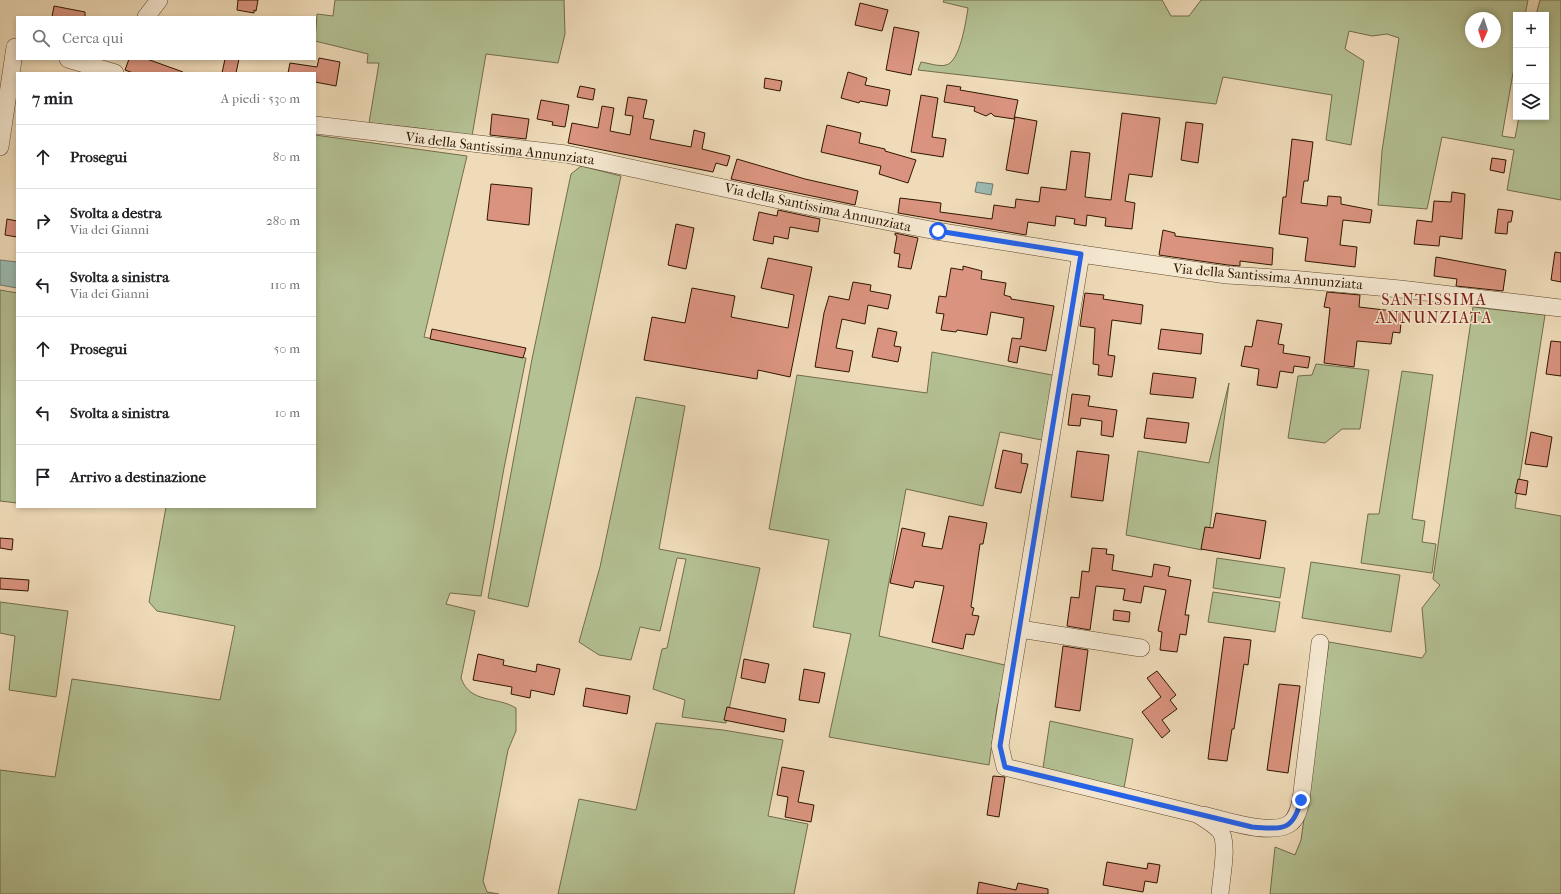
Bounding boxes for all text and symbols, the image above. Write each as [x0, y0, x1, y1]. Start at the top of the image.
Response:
north arrow [1465, 12, 1501, 48]
map controls [1513, 12, 1549, 120]
button: + [1513, 12, 1549, 48]
search box [16, 16, 316, 60]
icon: search [30, 27, 52, 49]
text: Cerca qui [62, 29, 123, 47]
button: − [1513, 48, 1549, 84]
button: layers [1513, 84, 1549, 120]
text: 7 min [32, 88, 73, 108]
text: A piedi · 530 m [221, 91, 300, 106]
street label: Via della Santissima Annunziata [403, 128, 596, 169]
icon: ahead [32, 146, 54, 168]
text: Prosegui [70, 148, 127, 166]
text: 80 m [273, 149, 300, 164]
street label: Via della Santissima Annunziata [722, 179, 913, 236]
text: Svolta a destra [70, 204, 162, 222]
icon: right [32, 210, 54, 232]
text: 280 m [266, 213, 300, 228]
text: Via dei Gianni [70, 222, 149, 237]
route start [929, 222, 947, 240]
street label: Via della Santissima Annunziata [1171, 260, 1364, 293]
text: Svolta a sinistra [70, 268, 169, 286]
icon: left [32, 274, 54, 296]
text: 110 m [270, 277, 300, 292]
text: Via dei Gianni [70, 286, 149, 301]
district label: SANTISSIMA ANNUNZIATA [1374, 290, 1493, 327]
icon: ahead [32, 338, 54, 360]
text: Prosegui [70, 340, 127, 358]
text: 50 m [274, 341, 300, 356]
icon: left [32, 402, 54, 424]
text: Svolta a sinistra [70, 404, 169, 422]
text: 10 m [275, 405, 300, 420]
icon: arrive [32, 466, 54, 488]
text: Arrivo a destinazione [70, 468, 206, 486]
route end [1292, 791, 1310, 809]

